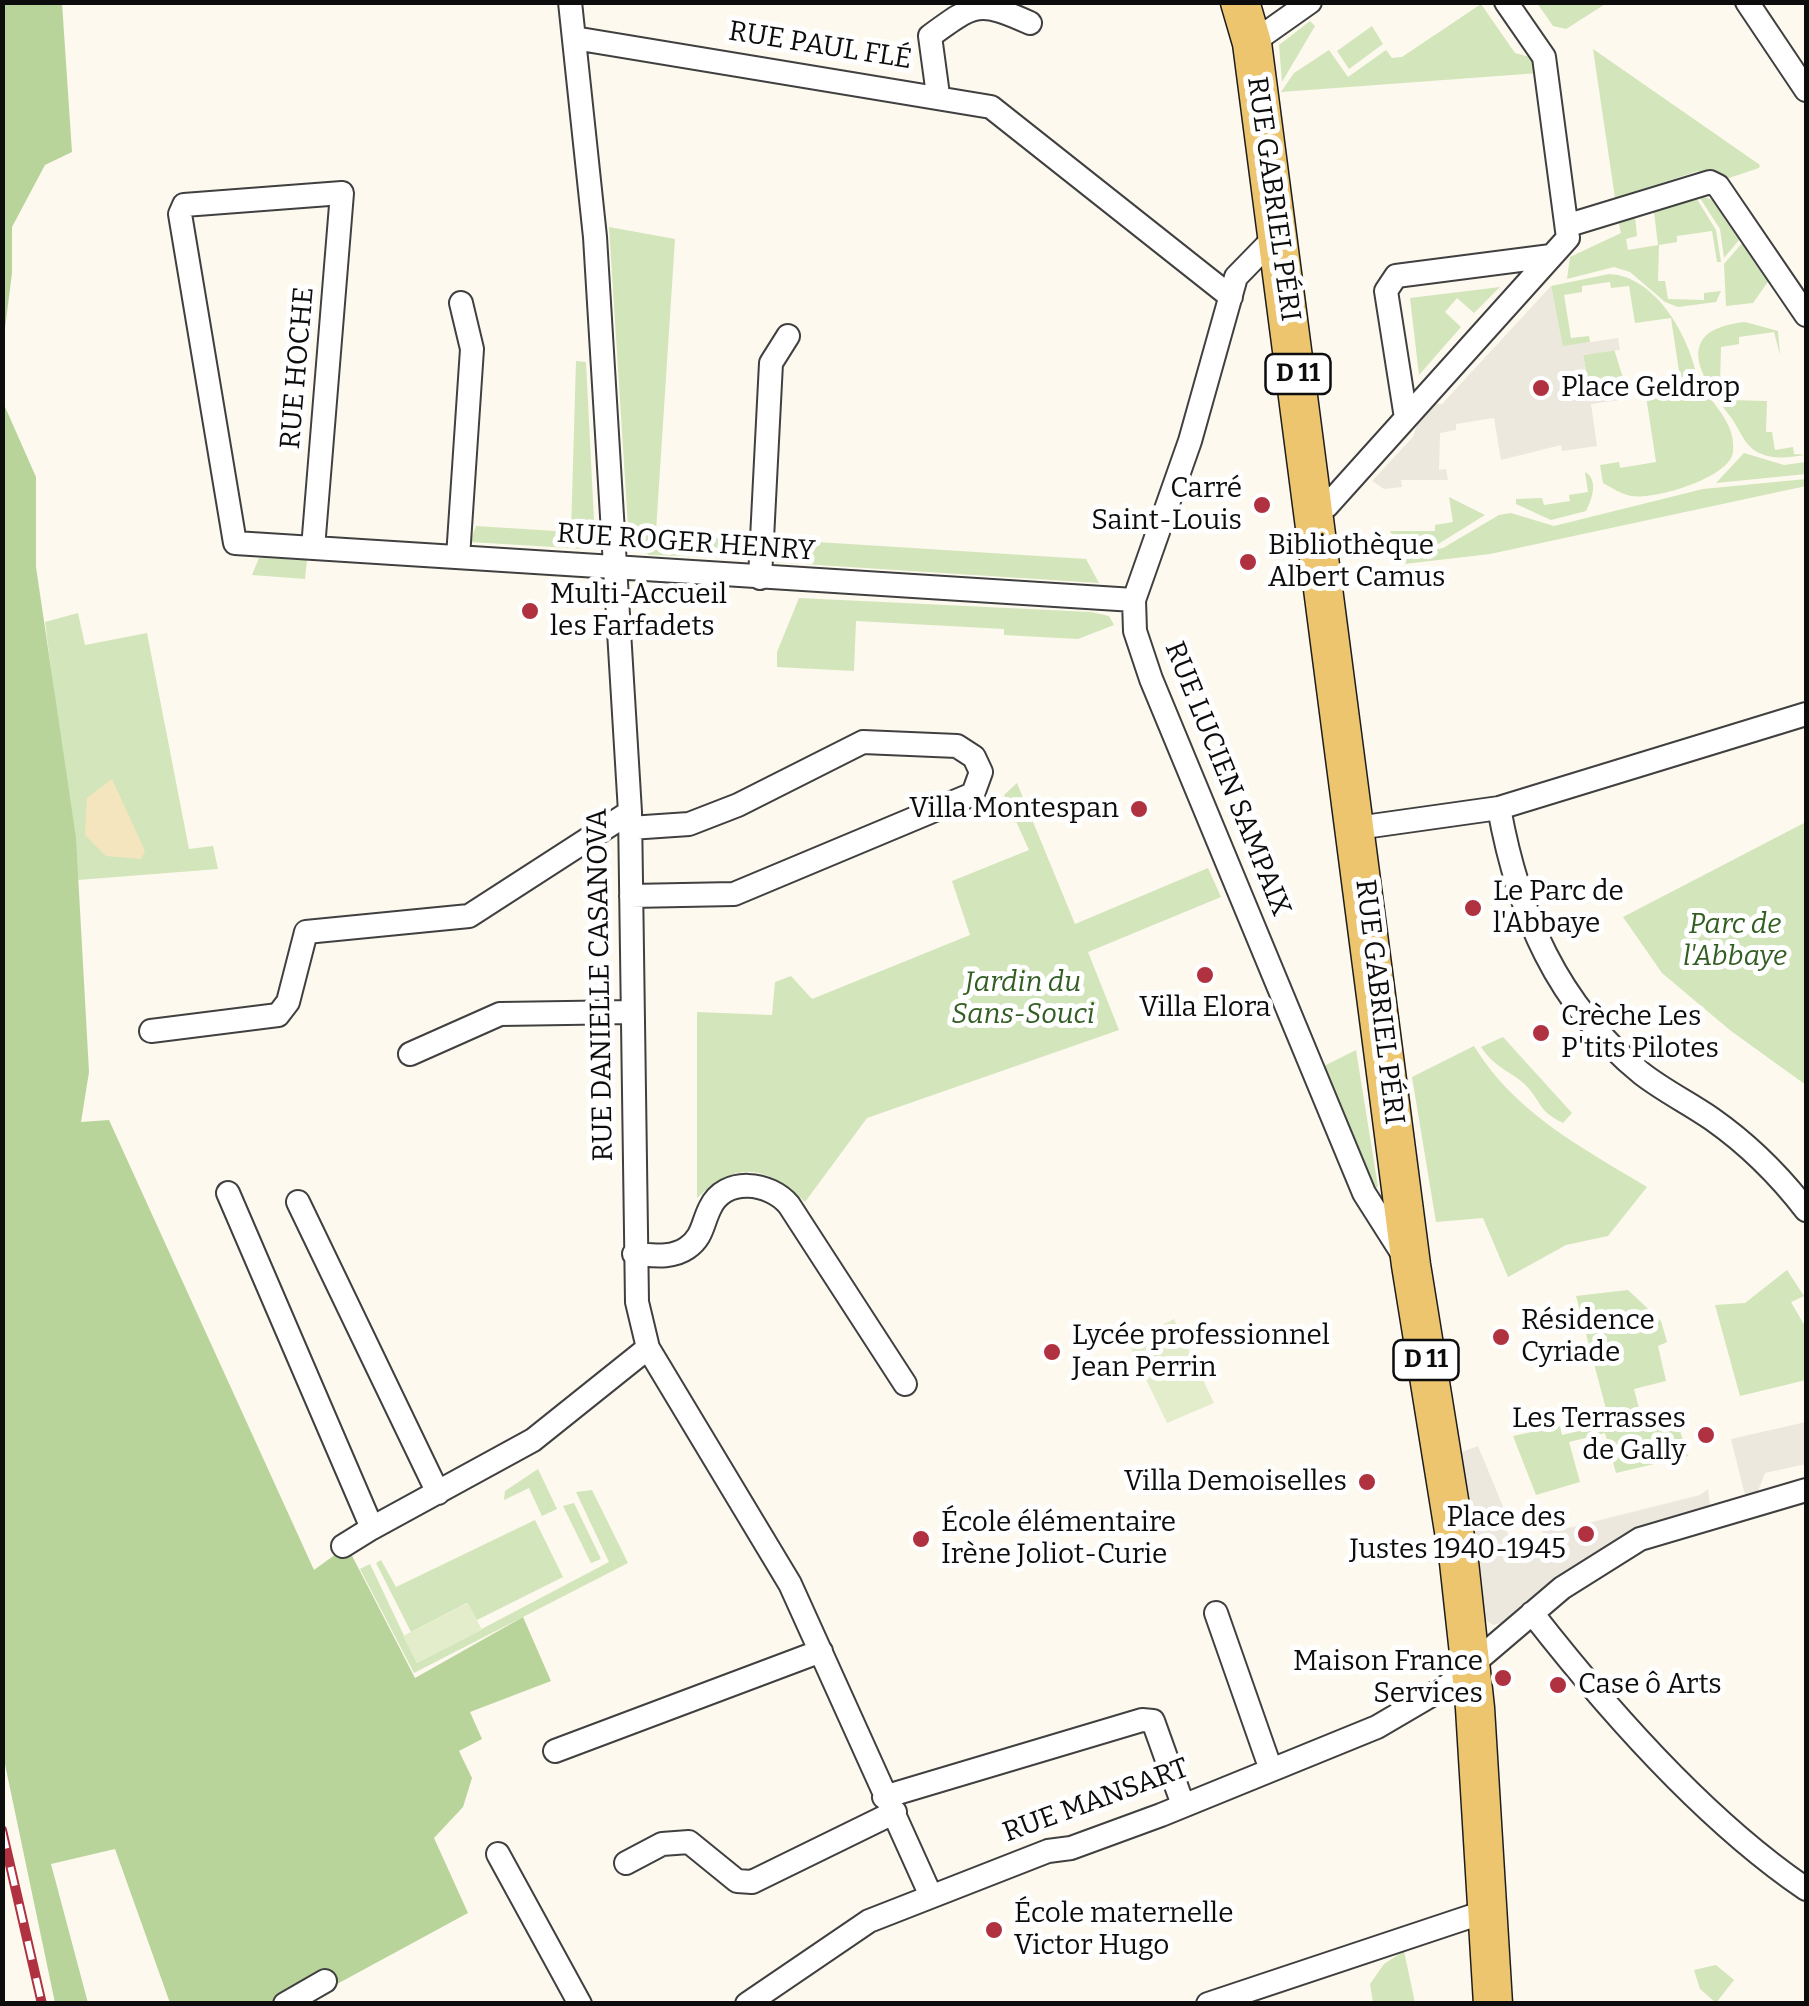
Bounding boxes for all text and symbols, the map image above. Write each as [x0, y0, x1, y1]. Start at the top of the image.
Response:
street label: RUE PAUL FLÉ [726, 15, 914, 77]
street label: RUE GABRIEL PÉRI [1239, 74, 1307, 324]
street label: RUE HOCHE [274, 286, 322, 450]
road number: D 11 [1266, 354, 1330, 394]
place label: Place Geldrop [1561, 371, 1740, 405]
marker: Place Geldrop [1530, 377, 1552, 399]
place label: Carré Saint-Louis [1091, 472, 1242, 538]
marker: Carré Saint-Louis [1251, 494, 1273, 516]
street label: RUE ROGER HENRY [556, 517, 816, 569]
place label: Bibliothèque Albert Camus [1268, 529, 1445, 595]
marker: Bibliothèque Albert Camus [1237, 551, 1259, 573]
place label: Multi-Accueil les Farfadets [550, 578, 727, 644]
marker: Multi-Accueil les Farfadets [519, 600, 541, 622]
street label: RUE LUCIEN SAMPAIX [1157, 637, 1297, 921]
place label: Villa Montespan [909, 792, 1119, 826]
marker: Villa Montespan [1128, 798, 1150, 820]
street label: RUE DANIELLE CASANOVA [581, 808, 621, 1162]
place label: Le Parc de l'Abbaye [1493, 875, 1624, 941]
street label: RUE GABRIEL PÉRI [1347, 877, 1411, 1127]
marker: Le Parc de l'Abbaye [1462, 897, 1484, 919]
park label: Parc de l'Abbaye [1683, 908, 1787, 974]
marker: Villa Elora [1194, 964, 1216, 986]
park label: Jardin du Sans-Souci [951, 966, 1095, 1032]
place label: Villa Elora [1139, 991, 1271, 1025]
place label: Crèche Les P'tits Pilotes [1561, 1000, 1719, 1066]
marker: Crèche Les P'tits Pilotes [1530, 1022, 1552, 1044]
place label: Résidence Cyriade [1521, 1304, 1655, 1370]
place label: Lycée professionnel Jean Perrin [1072, 1319, 1330, 1385]
marker: Résidence Cyriade [1490, 1326, 1512, 1348]
road number: D 11 [1394, 1340, 1458, 1380]
marker: Lycée professionnel Jean Perrin [1041, 1341, 1063, 1363]
place label: Les Terrasses de Gally [1512, 1402, 1686, 1468]
marker: Les Terrasses de Gally [1695, 1424, 1717, 1446]
place label: Villa Demoiselles [1124, 1465, 1347, 1499]
marker: Villa Demoiselles [1356, 1471, 1378, 1493]
place label: Place des Justes 1940-1945 [1350, 1501, 1566, 1567]
place label: École élémentaire Irène Joliot-Curie [941, 1506, 1176, 1572]
marker: Place des Justes 1940-1945 [1575, 1523, 1597, 1545]
marker: École élémentaire Irène Joliot-Curie [910, 1528, 932, 1550]
place label: Maison France Services [1293, 1645, 1483, 1711]
marker: Maison France Services [1492, 1667, 1514, 1689]
place label: Case ô Arts [1578, 1668, 1722, 1702]
marker: Case ô Arts [1547, 1674, 1569, 1696]
street label: RUE MANSART [998, 1752, 1194, 1850]
place label: École maternelle Victor Hugo [1014, 1897, 1233, 1963]
marker: École maternelle Victor Hugo [983, 1919, 1005, 1941]

